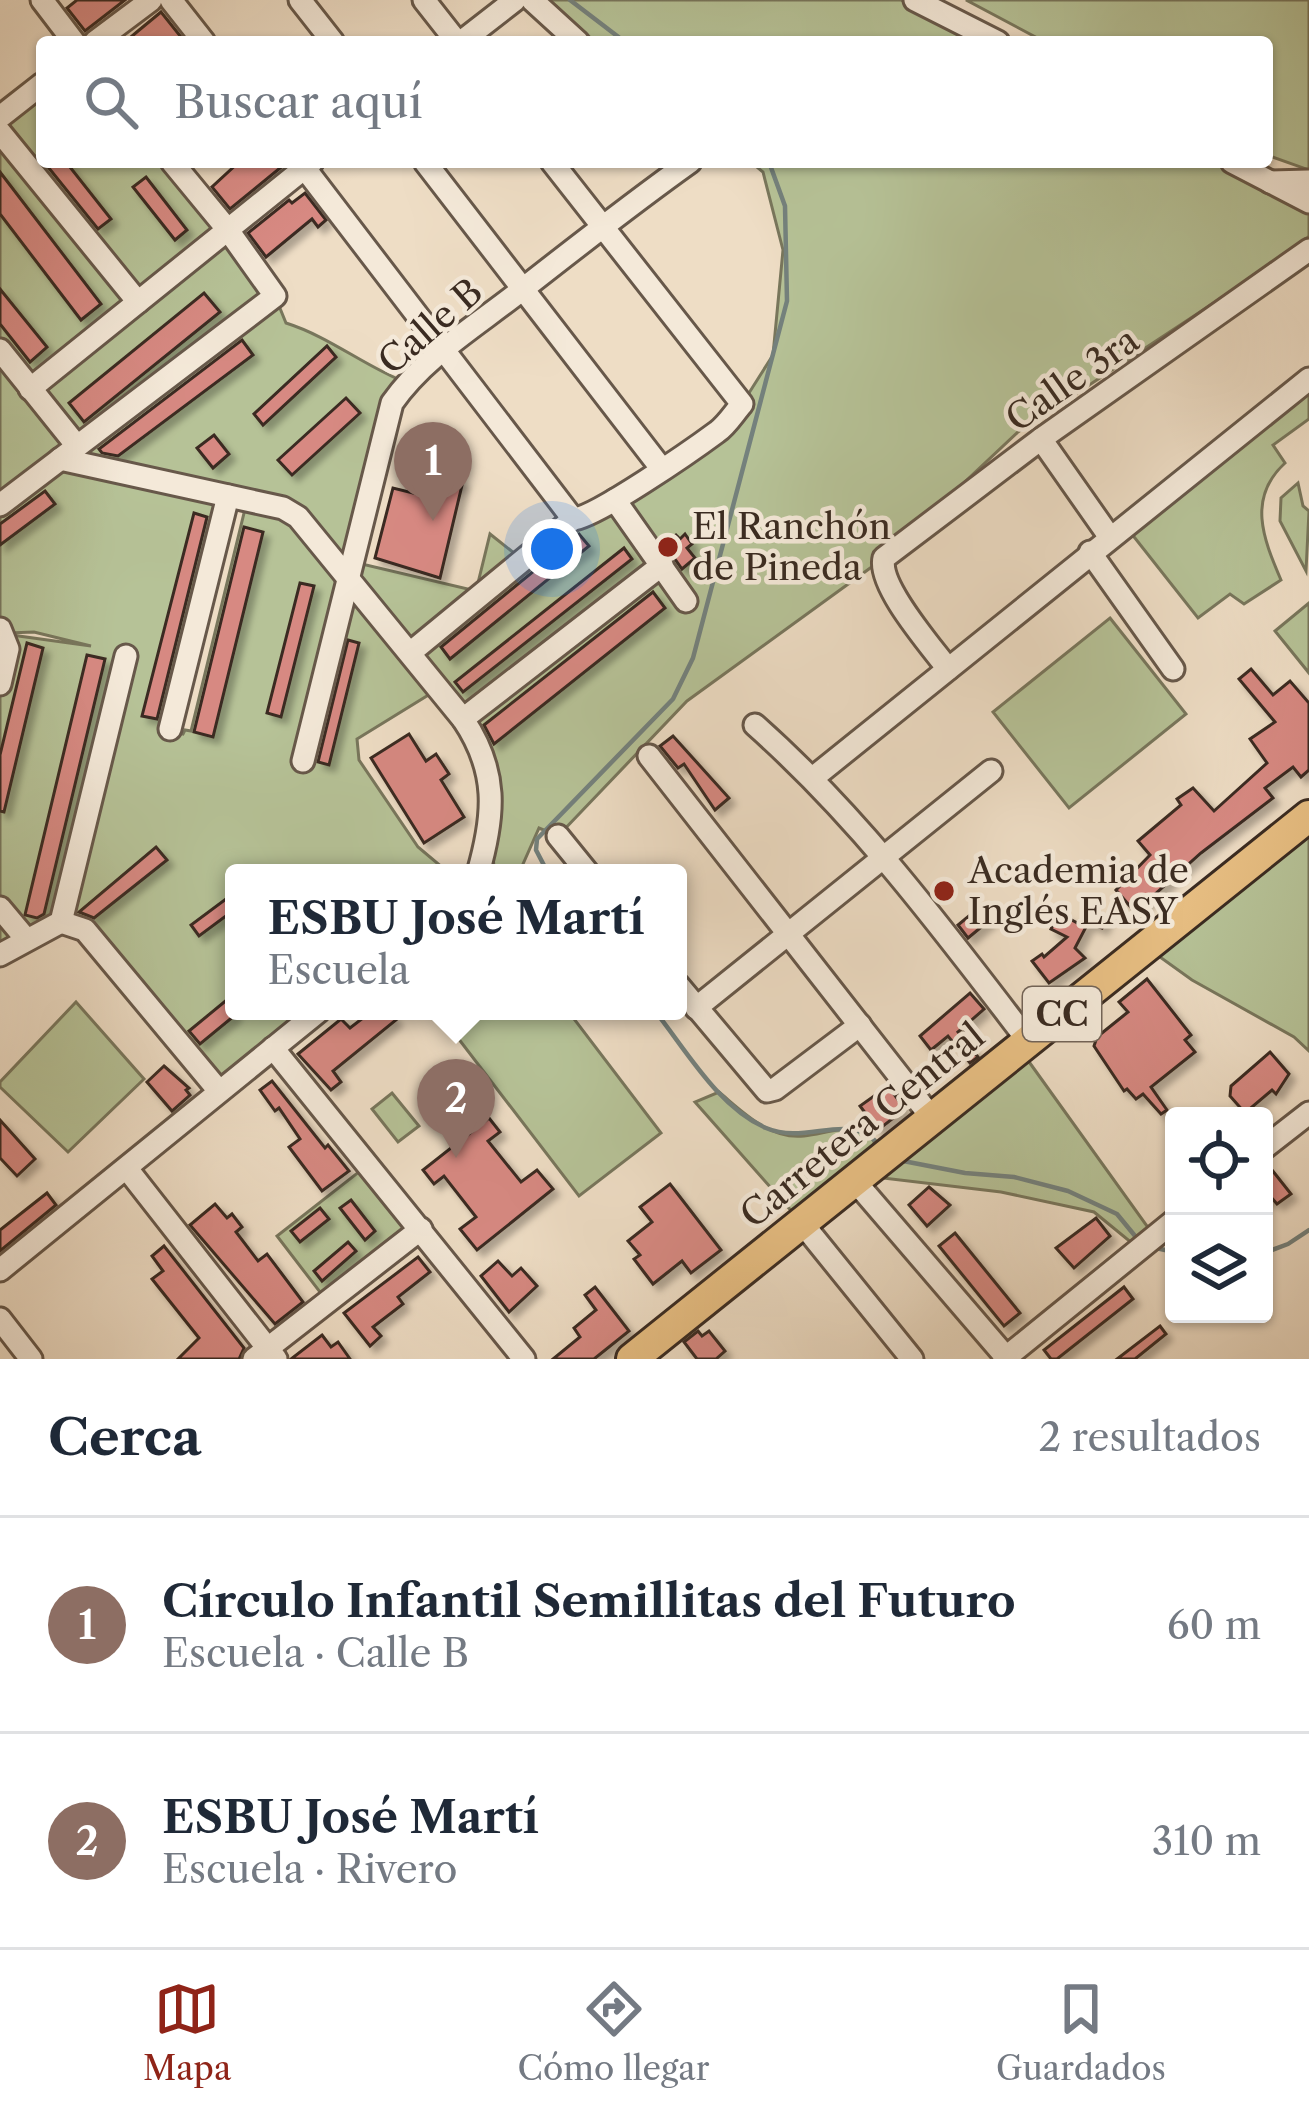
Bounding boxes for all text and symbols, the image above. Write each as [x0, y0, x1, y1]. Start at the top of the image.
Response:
search box [36, 36, 1273, 168]
icon: search [78, 69, 144, 135]
text: Buscar aquí [174, 74, 423, 130]
street label: Calle B [369, 269, 491, 383]
street label: Calle 3ra [997, 317, 1147, 441]
pin: 1 [394, 422, 472, 521]
place label: El Ranchón de Pineda [692, 504, 891, 589]
your location [522, 519, 582, 579]
marker: El Ranchón de Pineda [655, 534, 681, 560]
place label: Academia de Inglés EASY [967, 848, 1189, 933]
popup [225, 864, 687, 1020]
marker: Academia de Inglés EASY [931, 878, 957, 904]
text: ESBU José Martí [268, 890, 644, 946]
text: Escuela [268, 946, 410, 994]
road number: CC [1023, 987, 1101, 1041]
street label: Carretera Central [731, 1013, 993, 1237]
pin: 2 [417, 1059, 495, 1158]
map controls [1165, 1107, 1273, 1323]
button: locate [1165, 1107, 1273, 1215]
button: layers [1165, 1215, 1273, 1323]
text: Cerca [48, 1406, 202, 1468]
text: 2 resultados [1039, 1413, 1261, 1461]
text: Círculo Infantil Semillitas del Futuro [162, 1573, 1016, 1629]
text: 1 [78, 1601, 96, 1649]
text: 60 m [1167, 1601, 1261, 1649]
text: Escuela · Calle B [162, 1629, 469, 1677]
text: ESBU José Martí [162, 1789, 539, 1845]
text: 2 [75, 1817, 99, 1865]
text: 310 m [1152, 1817, 1261, 1865]
text: Escuela · Rivero [162, 1845, 457, 1893]
tab: Mapa [143, 1976, 231, 2089]
tab: Cómo llegar [518, 1976, 710, 2089]
tab: Guardados [996, 1976, 1166, 2089]

